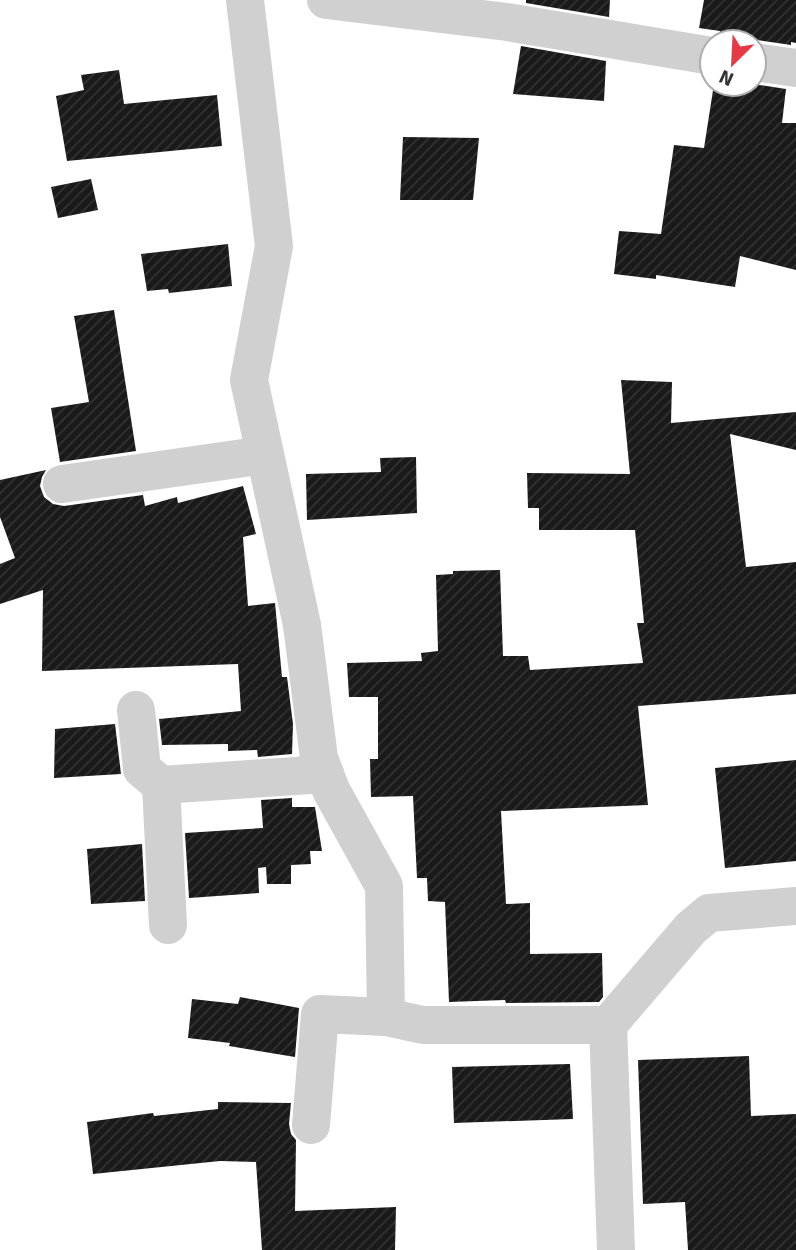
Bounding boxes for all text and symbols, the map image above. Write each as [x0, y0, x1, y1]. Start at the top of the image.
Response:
north arrow [698, 28, 768, 98]
text: N [716, 64, 737, 91]

